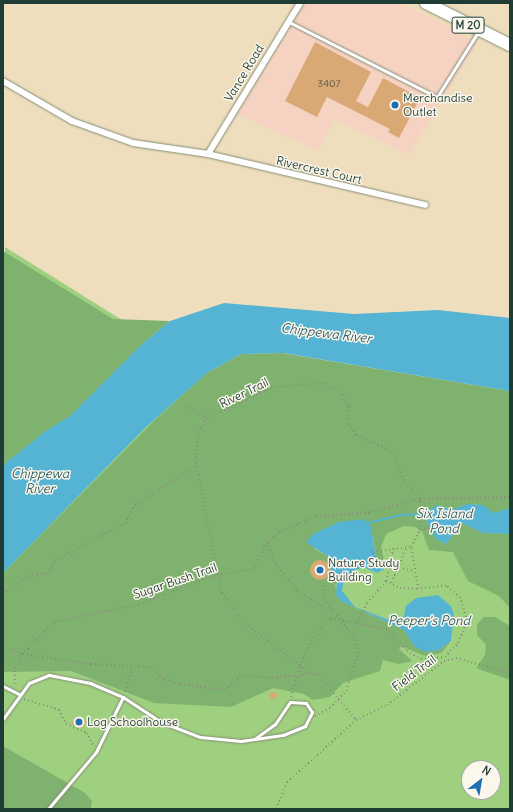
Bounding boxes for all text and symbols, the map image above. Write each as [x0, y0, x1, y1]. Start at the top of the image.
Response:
road number: M 20 [451, 16, 485, 34]
street label: Vance Road [221, 42, 267, 104]
house number: 3407 [318, 78, 340, 90]
place label: Merchandise Outlet [403, 91, 472, 119]
marker: Merchandise Outlet [390, 100, 400, 110]
street label: Rivercrest Court [275, 153, 363, 187]
water label: Chippewa River [280, 321, 372, 347]
street label: River Trail [217, 375, 271, 411]
water label: Chippewa River [11, 467, 69, 498]
water label: Six Island Pond [416, 507, 472, 538]
place label: Nature Study Building [328, 556, 399, 584]
street label: Sugar Bush Trail [131, 560, 219, 602]
marker: Nature Study Building [315, 565, 325, 575]
water label: Peeper's Pond [388, 613, 470, 629]
street label: Field Trail [389, 652, 439, 694]
place label: Log Schoolhouse [87, 715, 178, 729]
marker: Log Schoolhouse [74, 717, 84, 727]
north arrow [461, 760, 501, 800]
text: N [480, 763, 494, 779]

